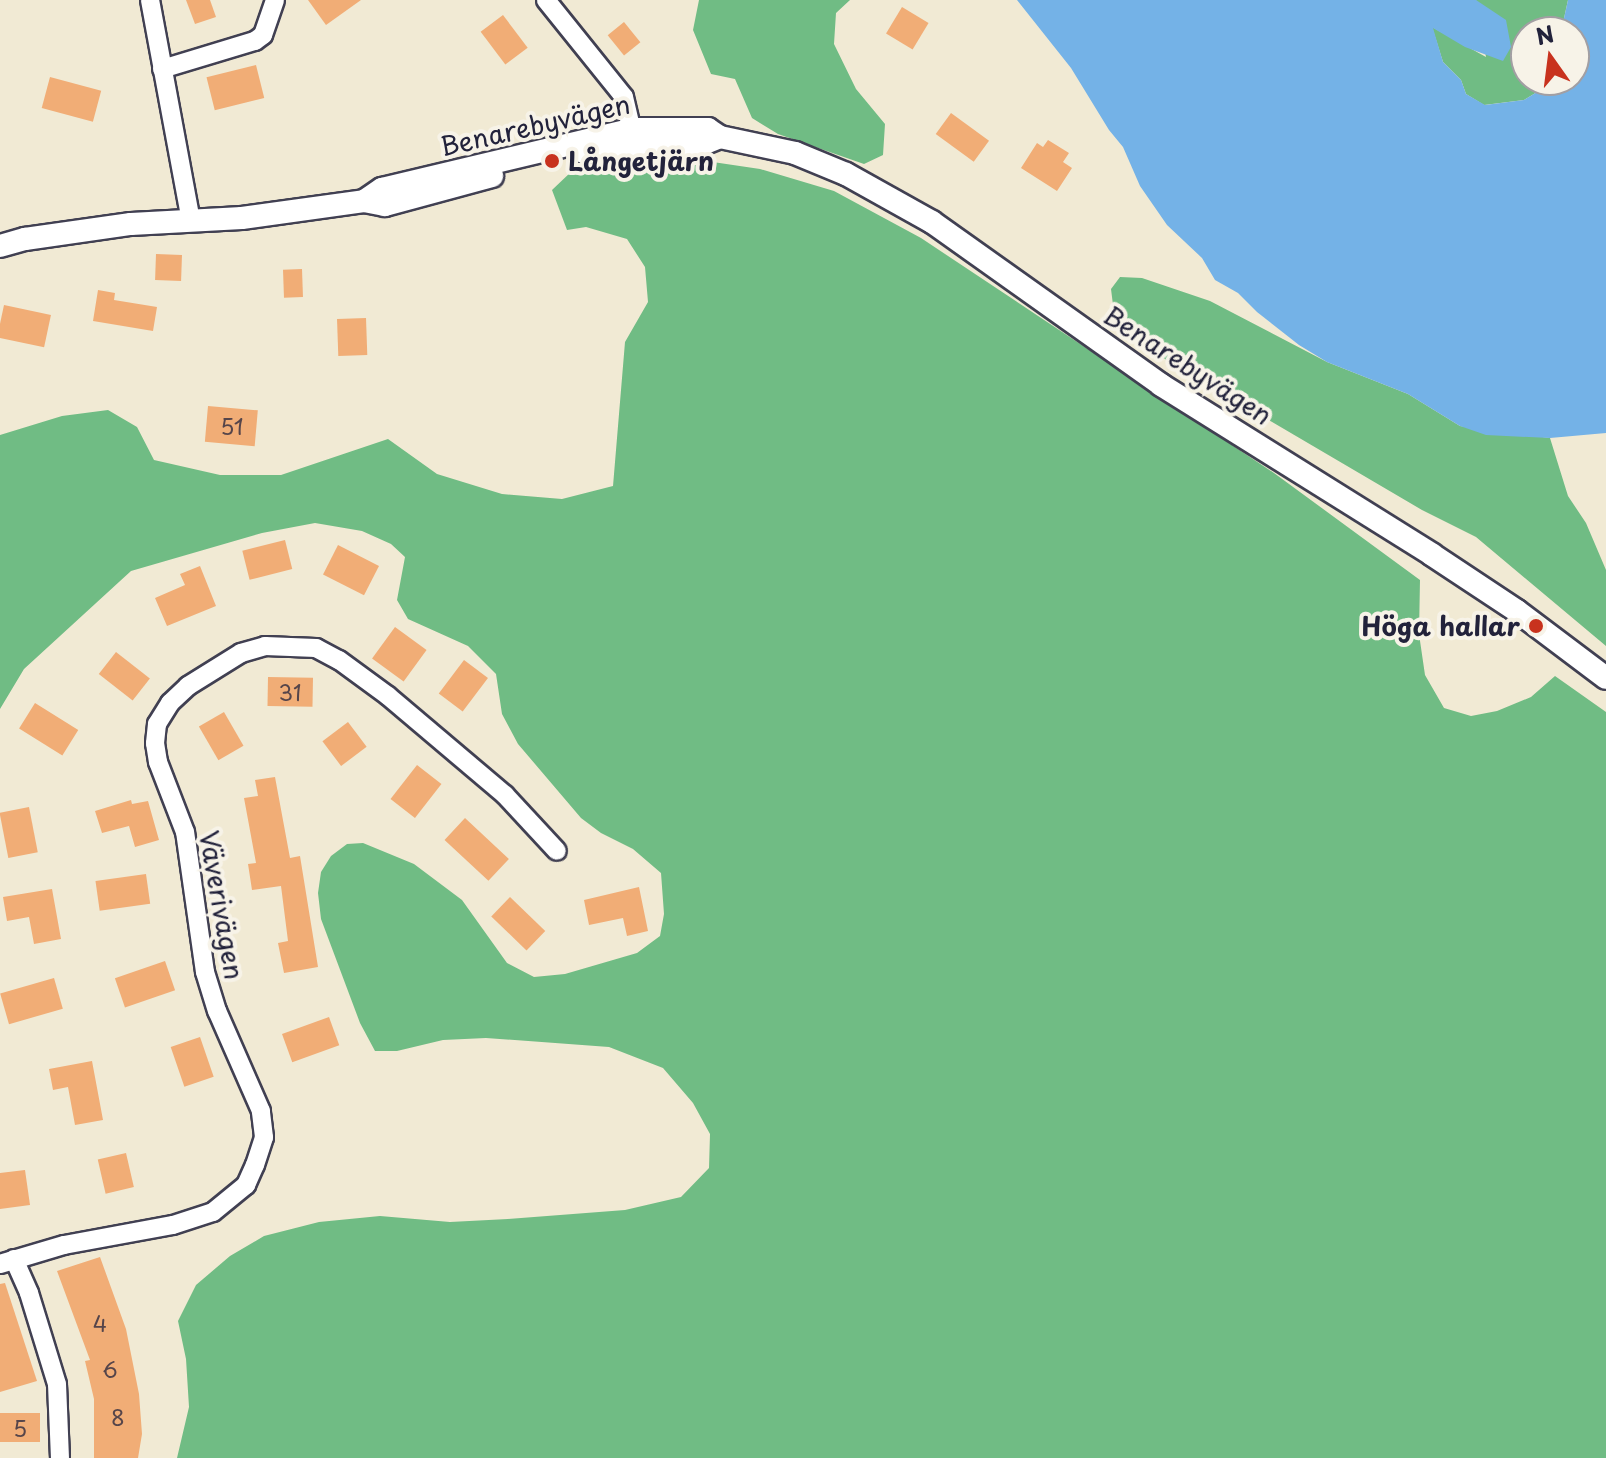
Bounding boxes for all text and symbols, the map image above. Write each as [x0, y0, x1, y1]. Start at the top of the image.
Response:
north arrow [1510, 16, 1590, 96]
text: N [1532, 16, 1557, 52]
street label: Benarebyvägen [437, 88, 633, 162]
place label: Långetjärn [568, 145, 714, 177]
marker: Långetjärn [543, 152, 561, 170]
street label: Benarebyvägen [1098, 299, 1278, 431]
house number: 51 [220, 413, 244, 439]
place label: Höga hallar [1363, 610, 1520, 642]
marker: Höga hallar [1527, 617, 1545, 635]
house number: 31 [278, 679, 302, 705]
street label: Väverivägen [194, 828, 250, 982]
house number: 4 [93, 1310, 107, 1336]
house number: 6 [102, 1356, 118, 1382]
house number: 8 [111, 1404, 125, 1430]
house number: 5 [13, 1415, 27, 1441]

